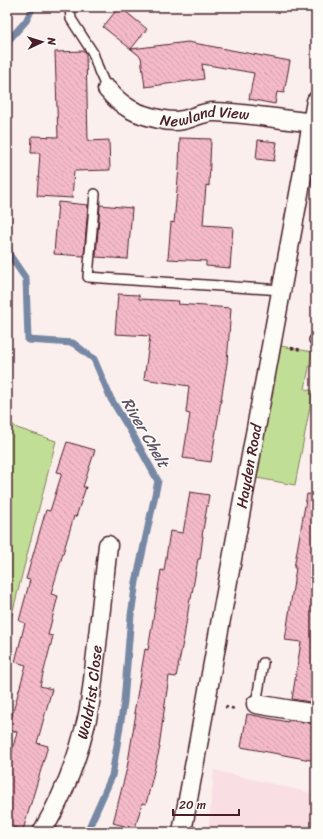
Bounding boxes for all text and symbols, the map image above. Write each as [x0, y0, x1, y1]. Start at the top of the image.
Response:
north arrow [22, 22, 62, 62]
text: N [42, 36, 61, 46]
street label: Newland View [158, 99, 251, 134]
water label: River Chelt [113, 391, 179, 475]
street label: Hayden Road [229, 421, 270, 511]
street label: Waldrist Close [69, 644, 110, 742]
scale bar [173, 791, 239, 817]
text: 20 m [179, 794, 206, 816]

